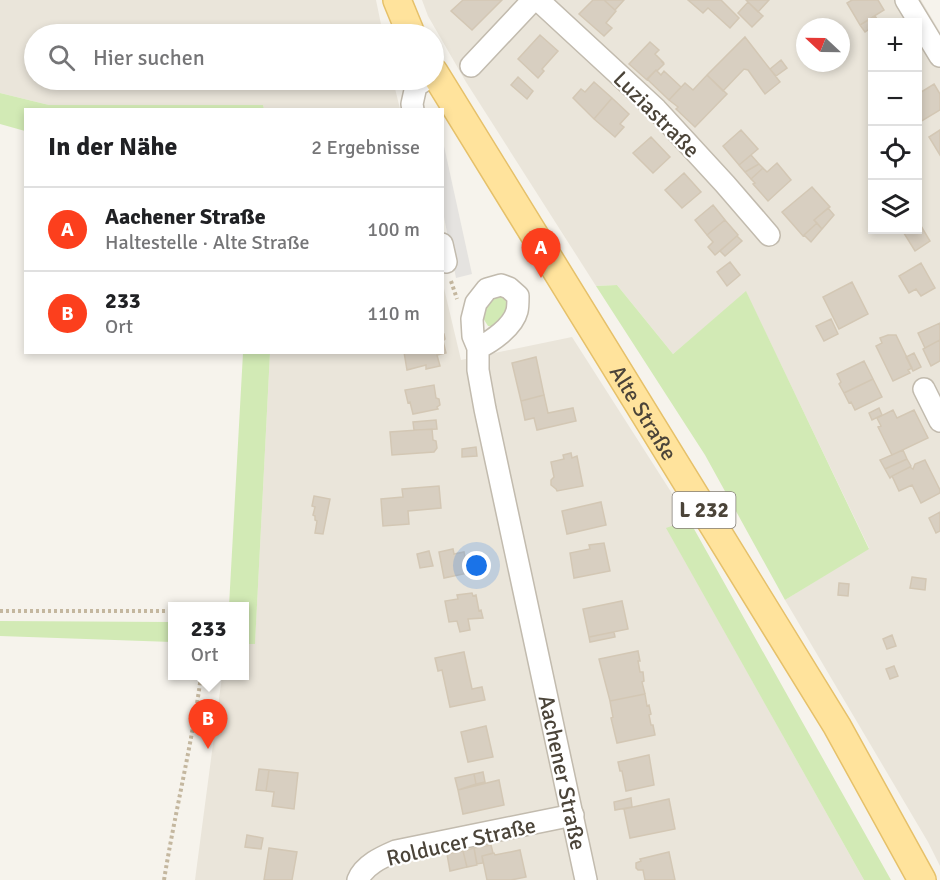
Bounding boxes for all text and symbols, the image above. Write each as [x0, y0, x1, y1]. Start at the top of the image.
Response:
north arrow [796, 18, 850, 72]
map controls [868, 18, 922, 234]
button: + [868, 18, 922, 72]
search box [24, 24, 444, 90]
icon: search [45, 41, 78, 74]
text: Hier suchen [93, 44, 205, 71]
street label: Luziastraße [608, 66, 705, 163]
button: − [868, 72, 922, 126]
button: locate [868, 126, 922, 180]
text: In der Nähe [48, 131, 178, 163]
text: 2 Ergebnisse [311, 135, 420, 160]
button: layers [868, 180, 922, 234]
text: Aachener Straße [105, 203, 266, 230]
text: A [61, 217, 74, 242]
text: 100 m [367, 217, 420, 242]
pin: A [522, 228, 560, 278]
text: Haltestelle · Alte Straße [105, 230, 310, 255]
text: 233 [105, 287, 141, 314]
text: B [61, 301, 74, 326]
text: 110 m [367, 301, 420, 326]
text: Ort [105, 314, 133, 339]
street label: Alte Straße [604, 360, 683, 465]
road number: L 232 [672, 492, 736, 528]
your location [462, 551, 491, 580]
popup [168, 602, 249, 680]
text: 233 [191, 615, 226, 642]
text: Ort [191, 642, 219, 667]
street label: Aachener Straße [533, 693, 592, 852]
pin: B [188, 700, 228, 749]
street label: Rolducer Straße [384, 811, 538, 872]

